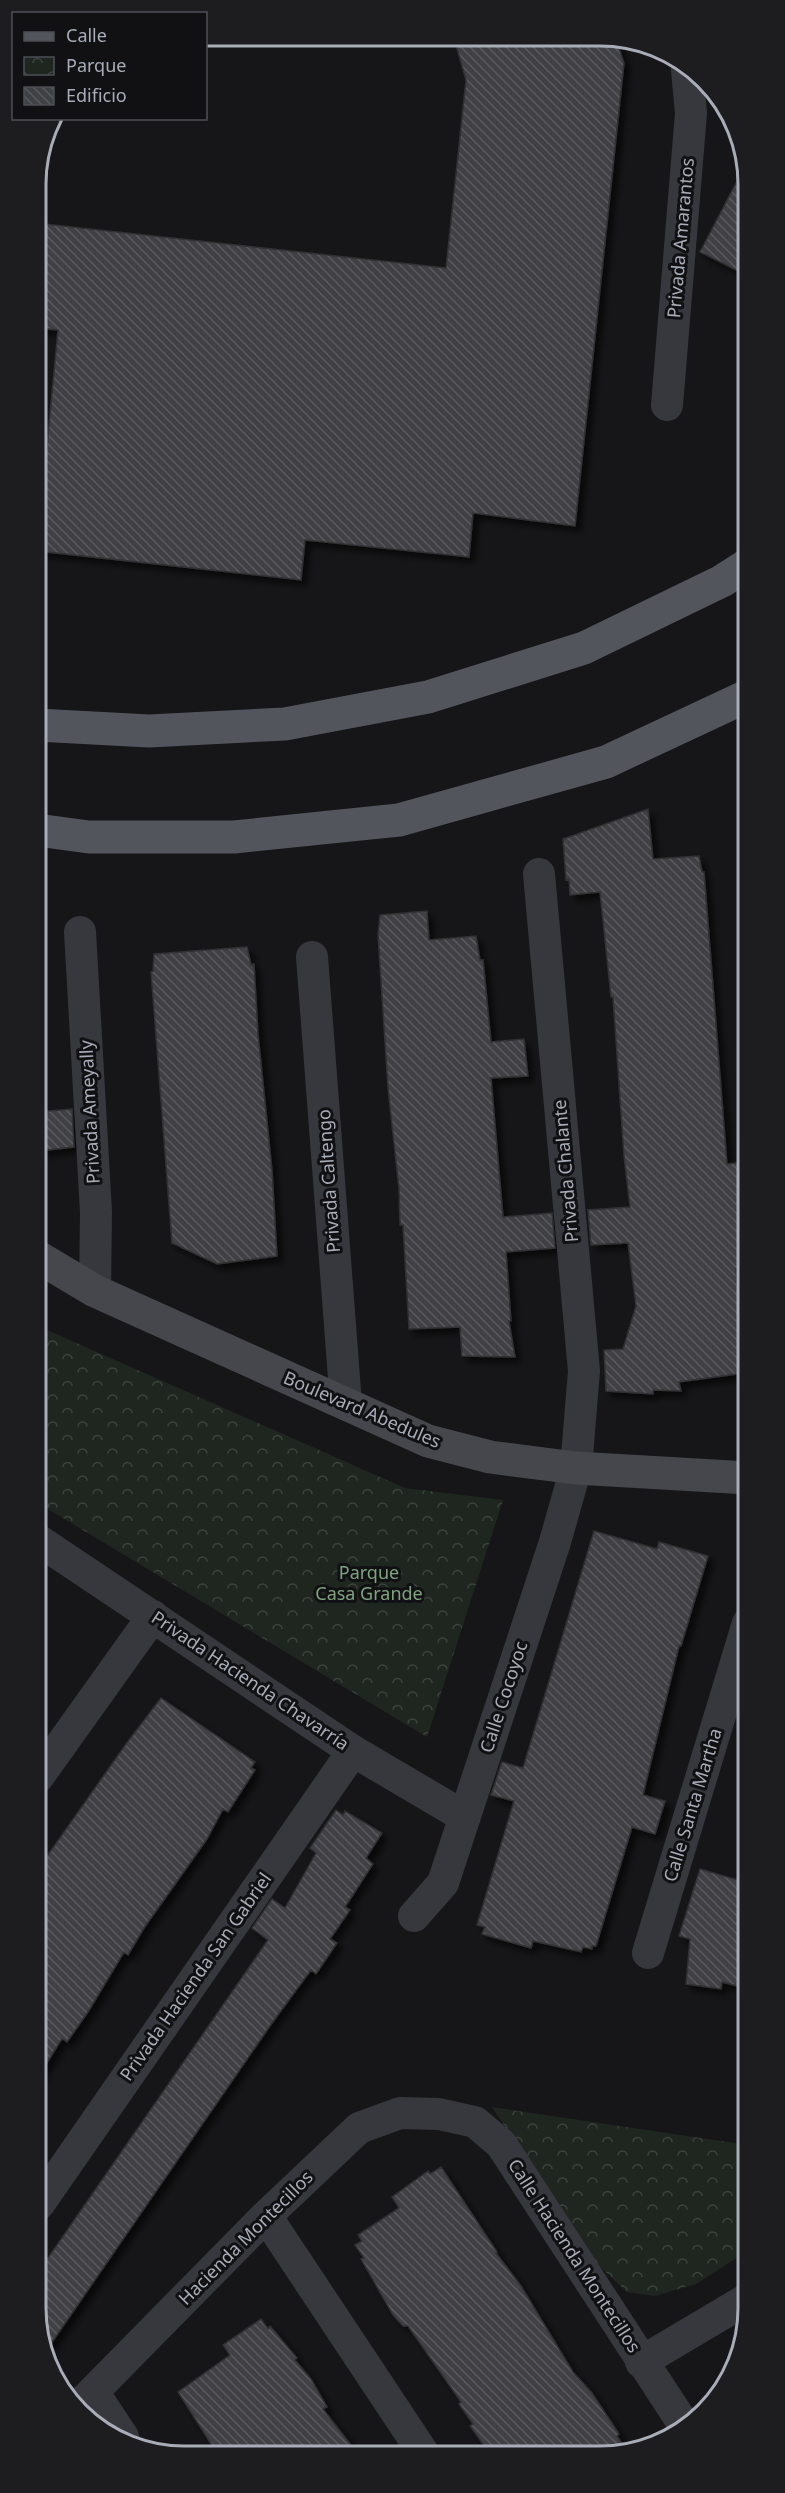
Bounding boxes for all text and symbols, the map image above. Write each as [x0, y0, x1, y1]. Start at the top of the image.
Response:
legend [12, 12, 207, 120]
text: Calle [66, 23, 107, 47]
text: Parque [66, 53, 126, 77]
text: Edificio [66, 83, 127, 107]
street label: Privada Amarantos [661, 157, 699, 319]
street label: Privada Ameyally [73, 1039, 105, 1185]
street label: Privada Chalante [547, 1099, 583, 1243]
street label: Privada Caltengo [311, 1108, 345, 1254]
street label: Boulevard Abedules [280, 1365, 445, 1453]
park label: Parque Casa Grande [315, 1560, 423, 1605]
street label: Privada Hacienda Chavarría [147, 1605, 354, 1755]
street label: Calle Cocoyoc [474, 1638, 532, 1755]
street label: Calle Santa Martha [657, 1725, 727, 1885]
street label: Privada Hacienda San Gabriel [114, 1868, 276, 2085]
street label: Calle Hacienda Montecillos [503, 2154, 647, 2357]
street label: Hacienda Montecillos [173, 2165, 318, 2310]

